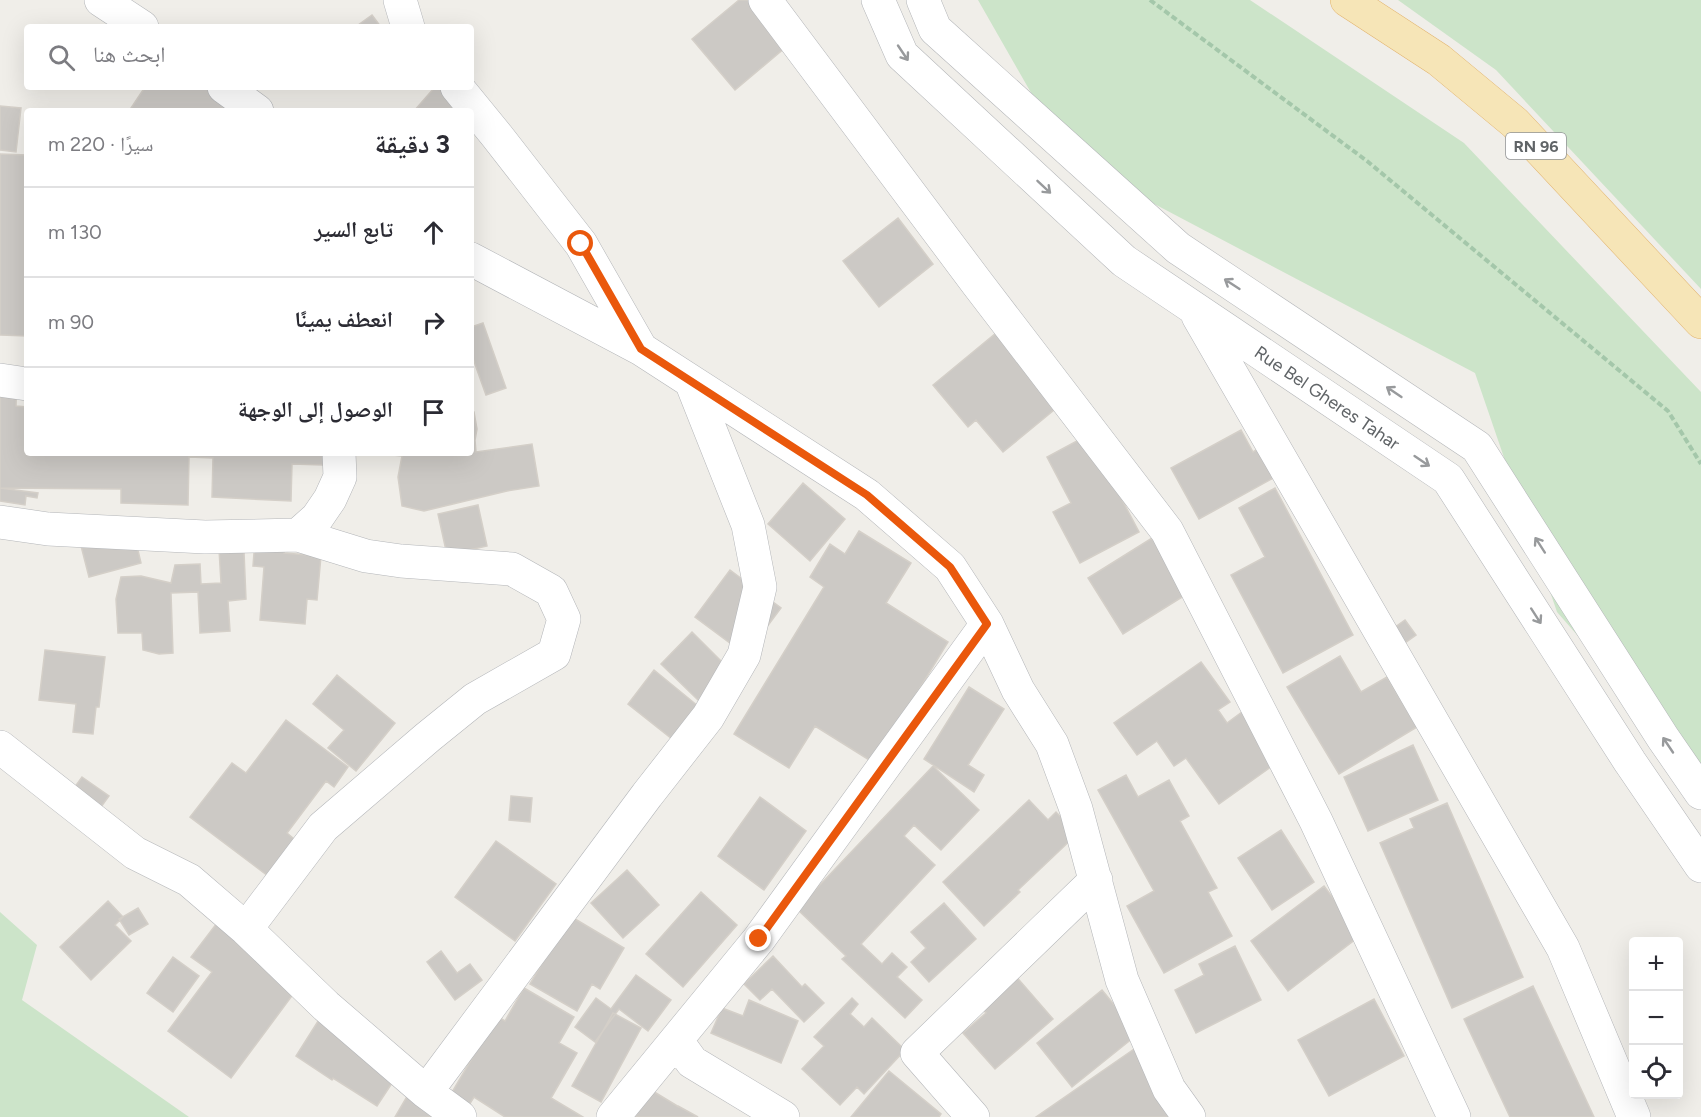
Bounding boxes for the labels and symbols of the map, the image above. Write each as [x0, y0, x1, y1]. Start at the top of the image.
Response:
one-way arrow [897, 44, 909, 60]
road number: RN 96 [1506, 133, 1566, 159]
one-way arrow [1036, 180, 1051, 194]
route start [567, 230, 593, 256]
one-way arrow [1224, 278, 1241, 290]
street label: Rue Bel Gheres Tahar [1250, 341, 1404, 455]
one-way arrow [1387, 386, 1403, 398]
one-way arrow [1413, 455, 1429, 467]
one-way arrow [1534, 538, 1546, 554]
one-way arrow [1531, 607, 1543, 624]
one-way arrow [1662, 737, 1674, 753]
route end [745, 925, 771, 951]

